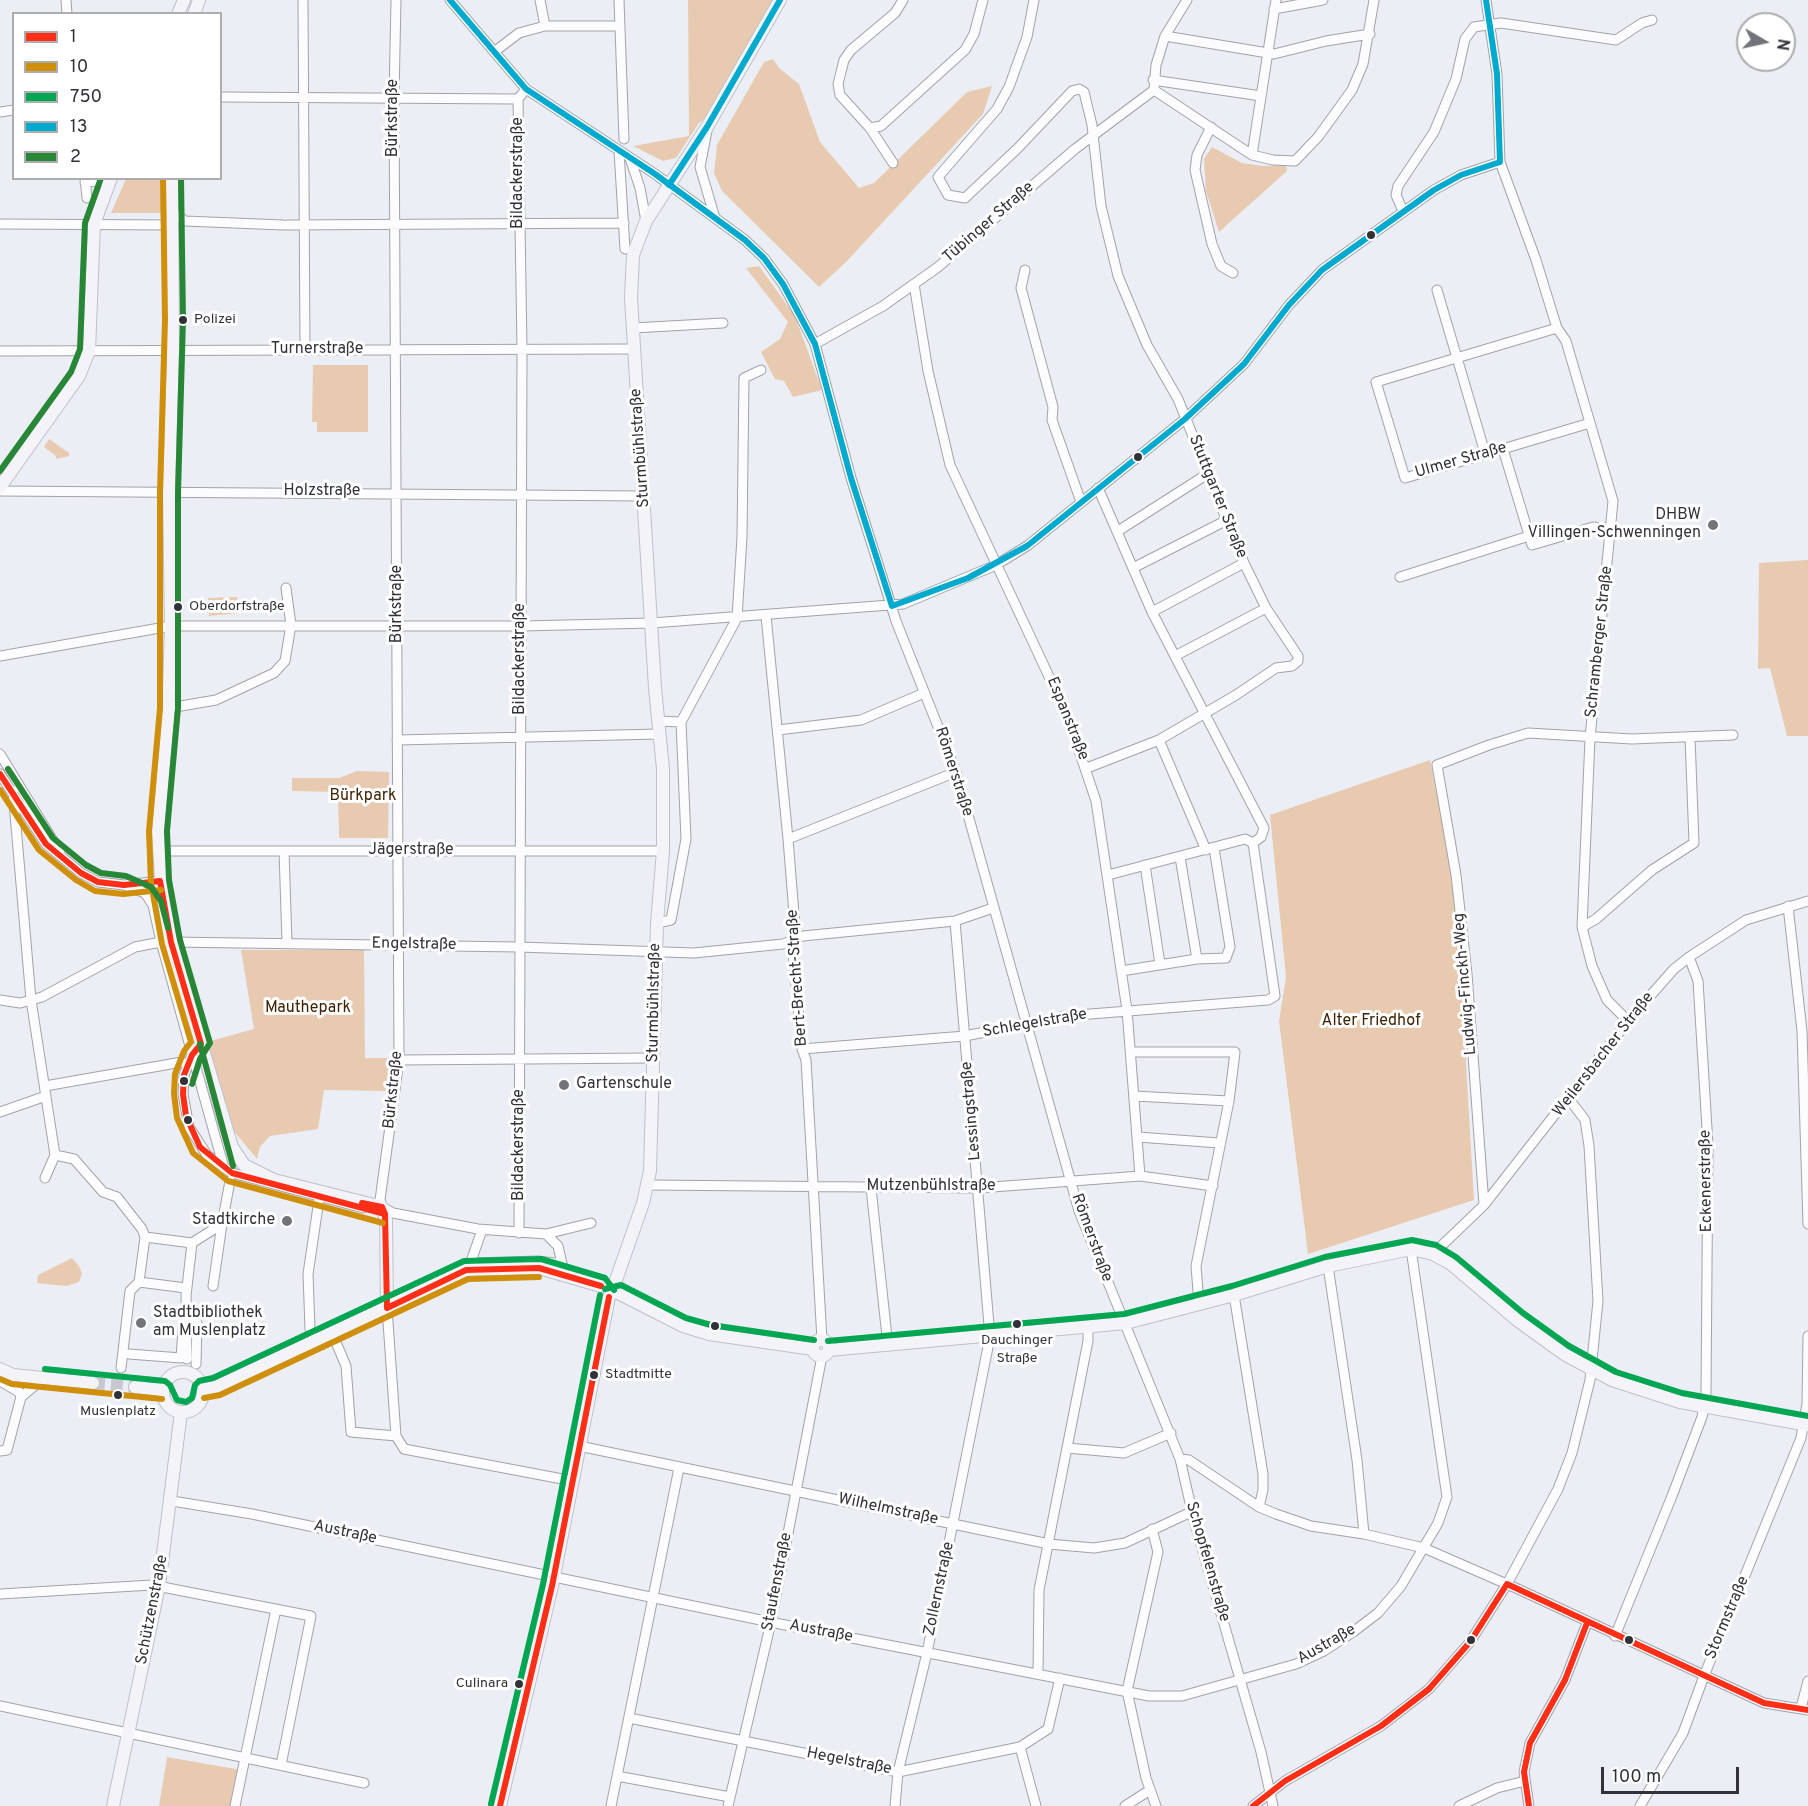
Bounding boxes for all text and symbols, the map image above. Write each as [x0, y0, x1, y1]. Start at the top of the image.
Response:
legend [12, 12, 222, 180]
north arrow [1736, 12, 1796, 72]
text: 1 [70, 26, 77, 49]
text: N [1771, 37, 1793, 52]
text: 10 [70, 56, 88, 79]
street label: Bürkstraße [384, 79, 404, 157]
text: 750 [70, 86, 102, 109]
text: 13 [70, 116, 88, 139]
street label: Bildackerstraße [509, 117, 529, 229]
text: 2 [70, 146, 81, 169]
street label: Tübinger Straße [940, 178, 1038, 268]
unlabelled marker [1365, 229, 1377, 241]
place label: Polizei [194, 312, 236, 328]
marker: Polizei [177, 314, 189, 326]
street label: Turnerstraße [271, 340, 363, 360]
street label: Sturmbühlstraße [627, 388, 655, 508]
street label: Stuttgarter Straße [1184, 433, 1250, 561]
street label: Ulmer Straße [1413, 439, 1509, 483]
unlabelled marker [1132, 451, 1144, 463]
street label: Holzstraße [284, 482, 360, 502]
place label: DHBW Villingen-Schwenningen [1527, 506, 1701, 544]
marker: DHBW Villingen-Schwenningen [1706, 518, 1720, 532]
street label: Bürkstraße [388, 565, 408, 643]
street label: Schramberger Straße [1582, 565, 1618, 719]
place label: Oberdorfstraße [189, 599, 285, 615]
marker: Oberdorfstraße [172, 601, 184, 613]
street label: Bildackerstraße [511, 603, 531, 715]
street label: Espanstraße [1042, 675, 1092, 763]
street label: Römerstraße [930, 725, 976, 819]
park label: Bürkpark [330, 787, 396, 807]
street label: Jägerstraße [368, 841, 454, 861]
street label: Bert-Brecht-Straße [784, 909, 812, 1047]
street label: Ludwig-Finckh-Weg [1450, 912, 1482, 1056]
street label: Engelstraße [371, 935, 457, 955]
street label: Sturmbühlstraße [644, 943, 666, 1063]
street label: Weilersbacher Straße [1549, 989, 1659, 1121]
park label: Mauthepark [265, 999, 351, 1019]
street label: Schlegelstraße [981, 1005, 1089, 1043]
park label: Alter Friedhof [1322, 1012, 1420, 1032]
street label: Bürkstraße [380, 1050, 408, 1130]
street label: Lessingstraße [958, 1061, 986, 1161]
unlabelled marker [178, 1075, 190, 1087]
place label: Gartenschule [576, 1075, 672, 1095]
marker: Gartenschule [557, 1078, 571, 1092]
street label: Bildackerstraße [510, 1089, 530, 1201]
unlabelled marker [182, 1114, 194, 1126]
street label: Eckenerstraße [1697, 1130, 1717, 1232]
street label: Mutzenbühlstraße [866, 1177, 996, 1197]
street label: Römerstraße [1066, 1191, 1116, 1285]
place label: Stadtkirche [192, 1211, 275, 1231]
marker: Stadtkirche [280, 1214, 294, 1228]
place label: Stadtbibliothek am Muslenplatz [153, 1304, 266, 1342]
marker: Stadtbibliothek am Muslenplatz [134, 1316, 148, 1330]
marker: Dauchinger Straße [1011, 1318, 1023, 1330]
unlabelled marker [709, 1320, 721, 1332]
place label: Dauchinger Straße [981, 1333, 1053, 1366]
place label: Stadtmitte [605, 1367, 672, 1383]
marker: Stadtmitte [588, 1369, 600, 1381]
marker: Muslenplatz [112, 1389, 124, 1401]
place label: Muslenplatz [80, 1404, 156, 1420]
street label: Wilhelmstraße [836, 1490, 940, 1530]
street label: Schopfelenstraße [1181, 1500, 1233, 1624]
street label: Austraße [312, 1517, 378, 1549]
street label: Staufenstraße [759, 1531, 797, 1633]
street label: Zollernstraße [921, 1540, 959, 1638]
street label: Schützenstraße [133, 1553, 173, 1667]
street label: Stormstraße [1702, 1574, 1754, 1662]
street label: Austraße [788, 1616, 854, 1648]
street label: Austraße [1294, 1621, 1360, 1669]
unlabelled marker [1465, 1634, 1477, 1646]
unlabelled marker [1623, 1634, 1635, 1646]
place label: Culinara [456, 1676, 508, 1692]
marker: Culinara [513, 1678, 525, 1690]
street label: Hegelstraße [805, 1744, 893, 1780]
scale bar [1604, 1755, 1742, 1793]
text: 100 m [1612, 1766, 1661, 1789]

